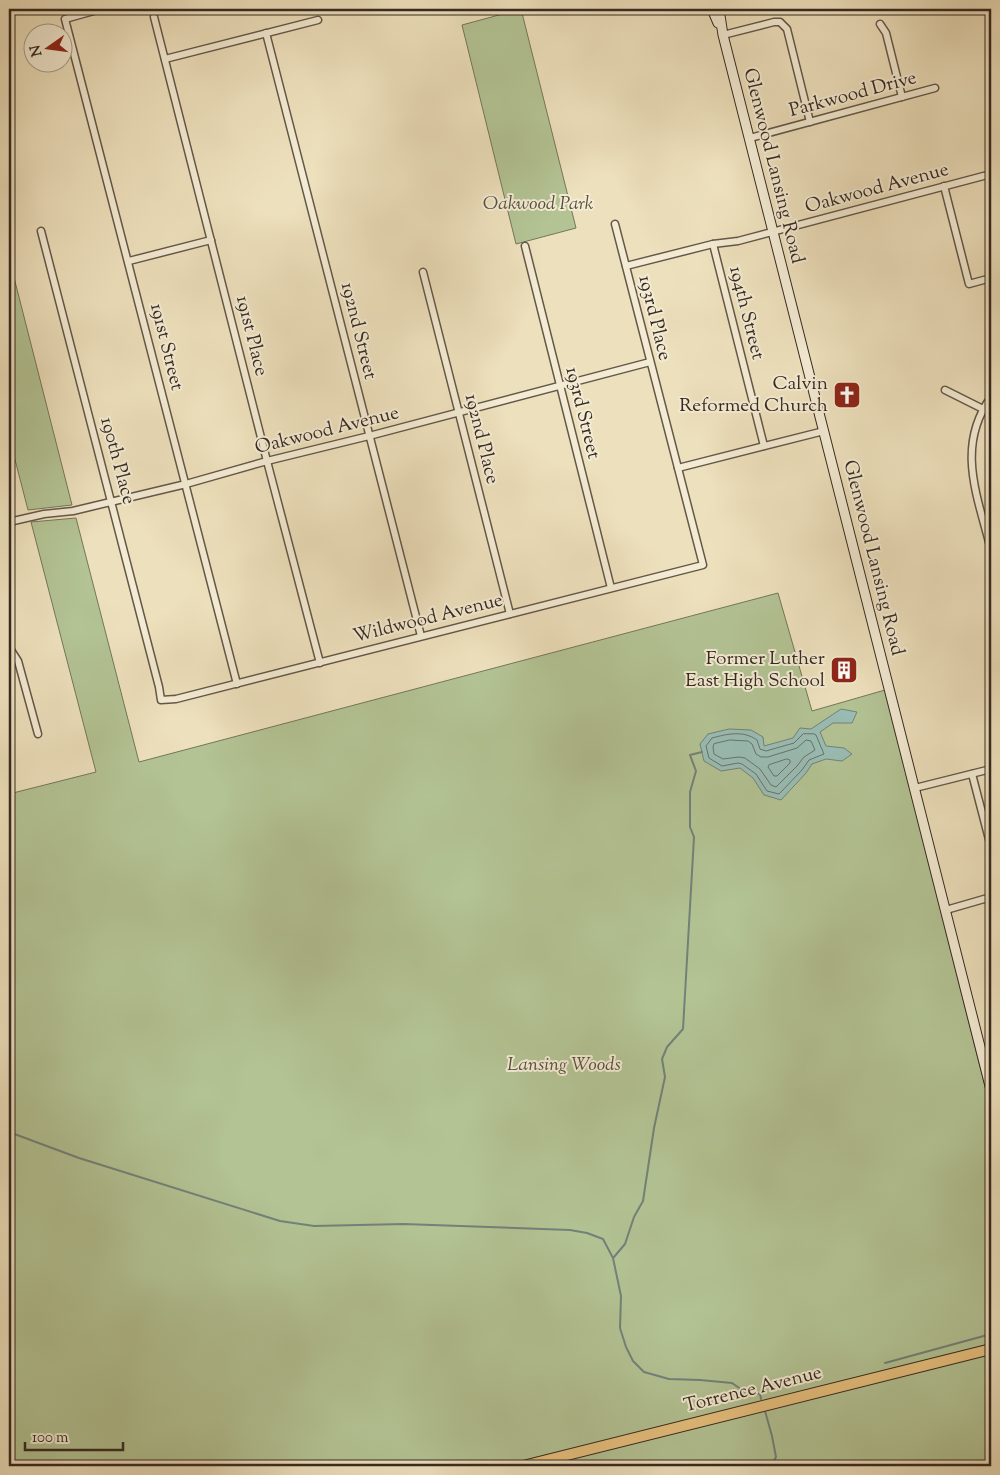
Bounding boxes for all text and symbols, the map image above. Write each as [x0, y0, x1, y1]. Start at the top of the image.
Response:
north arrow [22, 22, 72, 72]
text: N [26, 43, 48, 59]
street label: Glenwood Lansing Road [736, 65, 810, 267]
street label: Parkwood Drive [786, 65, 920, 125]
street label: Oakwood Avenue [802, 157, 952, 221]
park label: Oakwood Park [483, 191, 594, 218]
street label: 194th Street [721, 263, 771, 363]
street label: 193rd Place [630, 273, 678, 364]
street label: 192nd Street [333, 280, 383, 383]
street label: 191st Place [228, 293, 274, 379]
street label: 191st Street [142, 301, 190, 394]
street label: 193rd Street [558, 364, 607, 462]
place label: Calvin Reformed Church [679, 371, 828, 420]
church icon: Calvin Reformed Church [832, 380, 862, 410]
street label: 192nd Place [457, 391, 505, 487]
street label: Oakwood Avenue [252, 400, 402, 462]
street label: 190th Place [92, 414, 142, 508]
street label: Glenwood Lansing Road [836, 457, 910, 659]
street label: Wildwood Avenue [350, 587, 506, 651]
place label: Former Luther East High School [685, 646, 825, 695]
building icon: Former Luther East High School [829, 655, 859, 685]
park label: Lansing Woods [507, 1052, 621, 1079]
street label: Torrence Avenue [681, 1360, 825, 1420]
scale bar [25, 1420, 122, 1452]
text: 100 m [32, 1428, 69, 1449]

